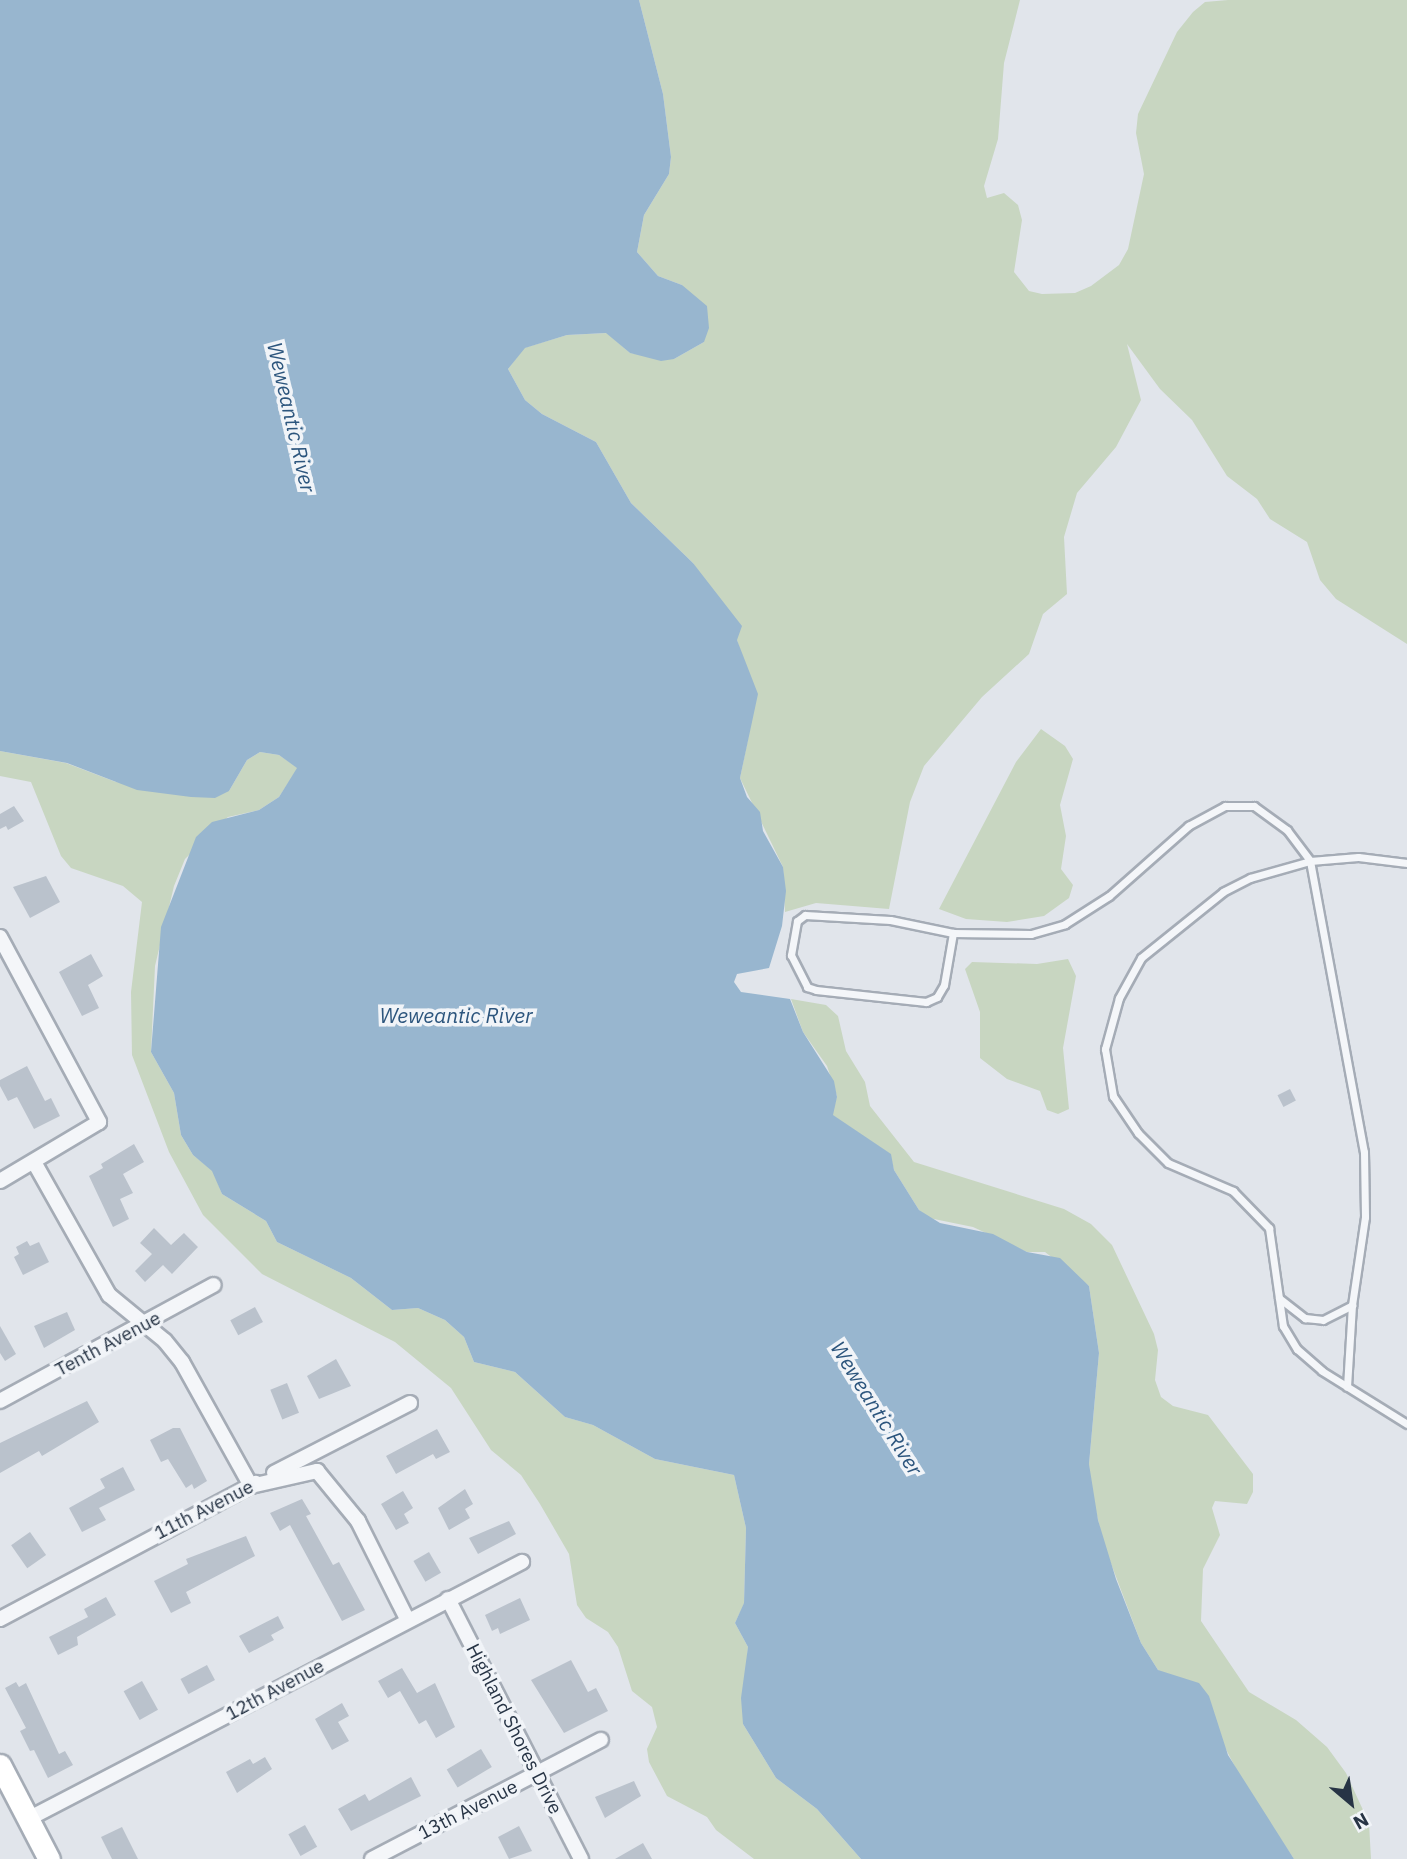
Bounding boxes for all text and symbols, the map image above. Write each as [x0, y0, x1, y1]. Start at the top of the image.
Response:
water label: Weweantic River [263, 340, 321, 494]
water label: Weweantic River [379, 1002, 533, 1028]
street label: Tenth Avenue [51, 1307, 165, 1381]
water label: Weweantic River [826, 1336, 928, 1480]
street label: 11th Avenue [151, 1475, 257, 1545]
street label: Highland Shores Drive [461, 1640, 567, 1818]
street label: 12th Avenue [222, 1655, 328, 1725]
north arrow [1316, 1768, 1386, 1838]
street label: 13th Avenue [415, 1775, 521, 1845]
text: N [1349, 1808, 1373, 1835]

